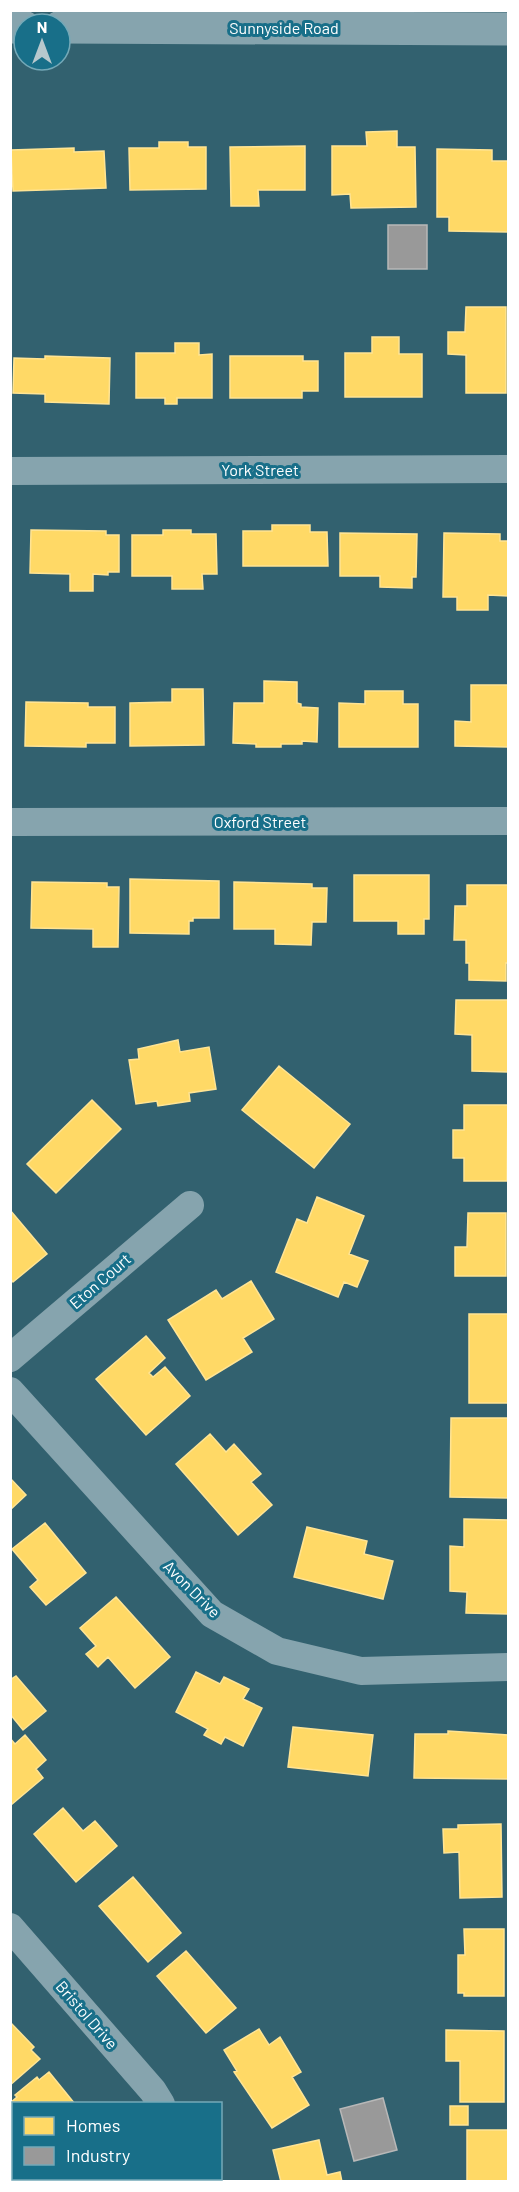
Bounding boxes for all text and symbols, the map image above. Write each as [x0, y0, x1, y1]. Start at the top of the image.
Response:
north arrow [12, 12, 72, 72]
text: N [37, 17, 47, 36]
street label: Sunnyside Road [229, 18, 339, 37]
street label: York Street [221, 460, 299, 479]
street label: Oxford Street [214, 812, 306, 831]
street label: Eton Court [65, 1249, 134, 1312]
street label: Avon Drive [160, 1556, 225, 1621]
street label: Bristol Drive [53, 1977, 122, 2053]
legend [12, 2102, 222, 2180]
text: Homes [66, 2114, 120, 2136]
text: Industry [66, 2144, 130, 2166]

